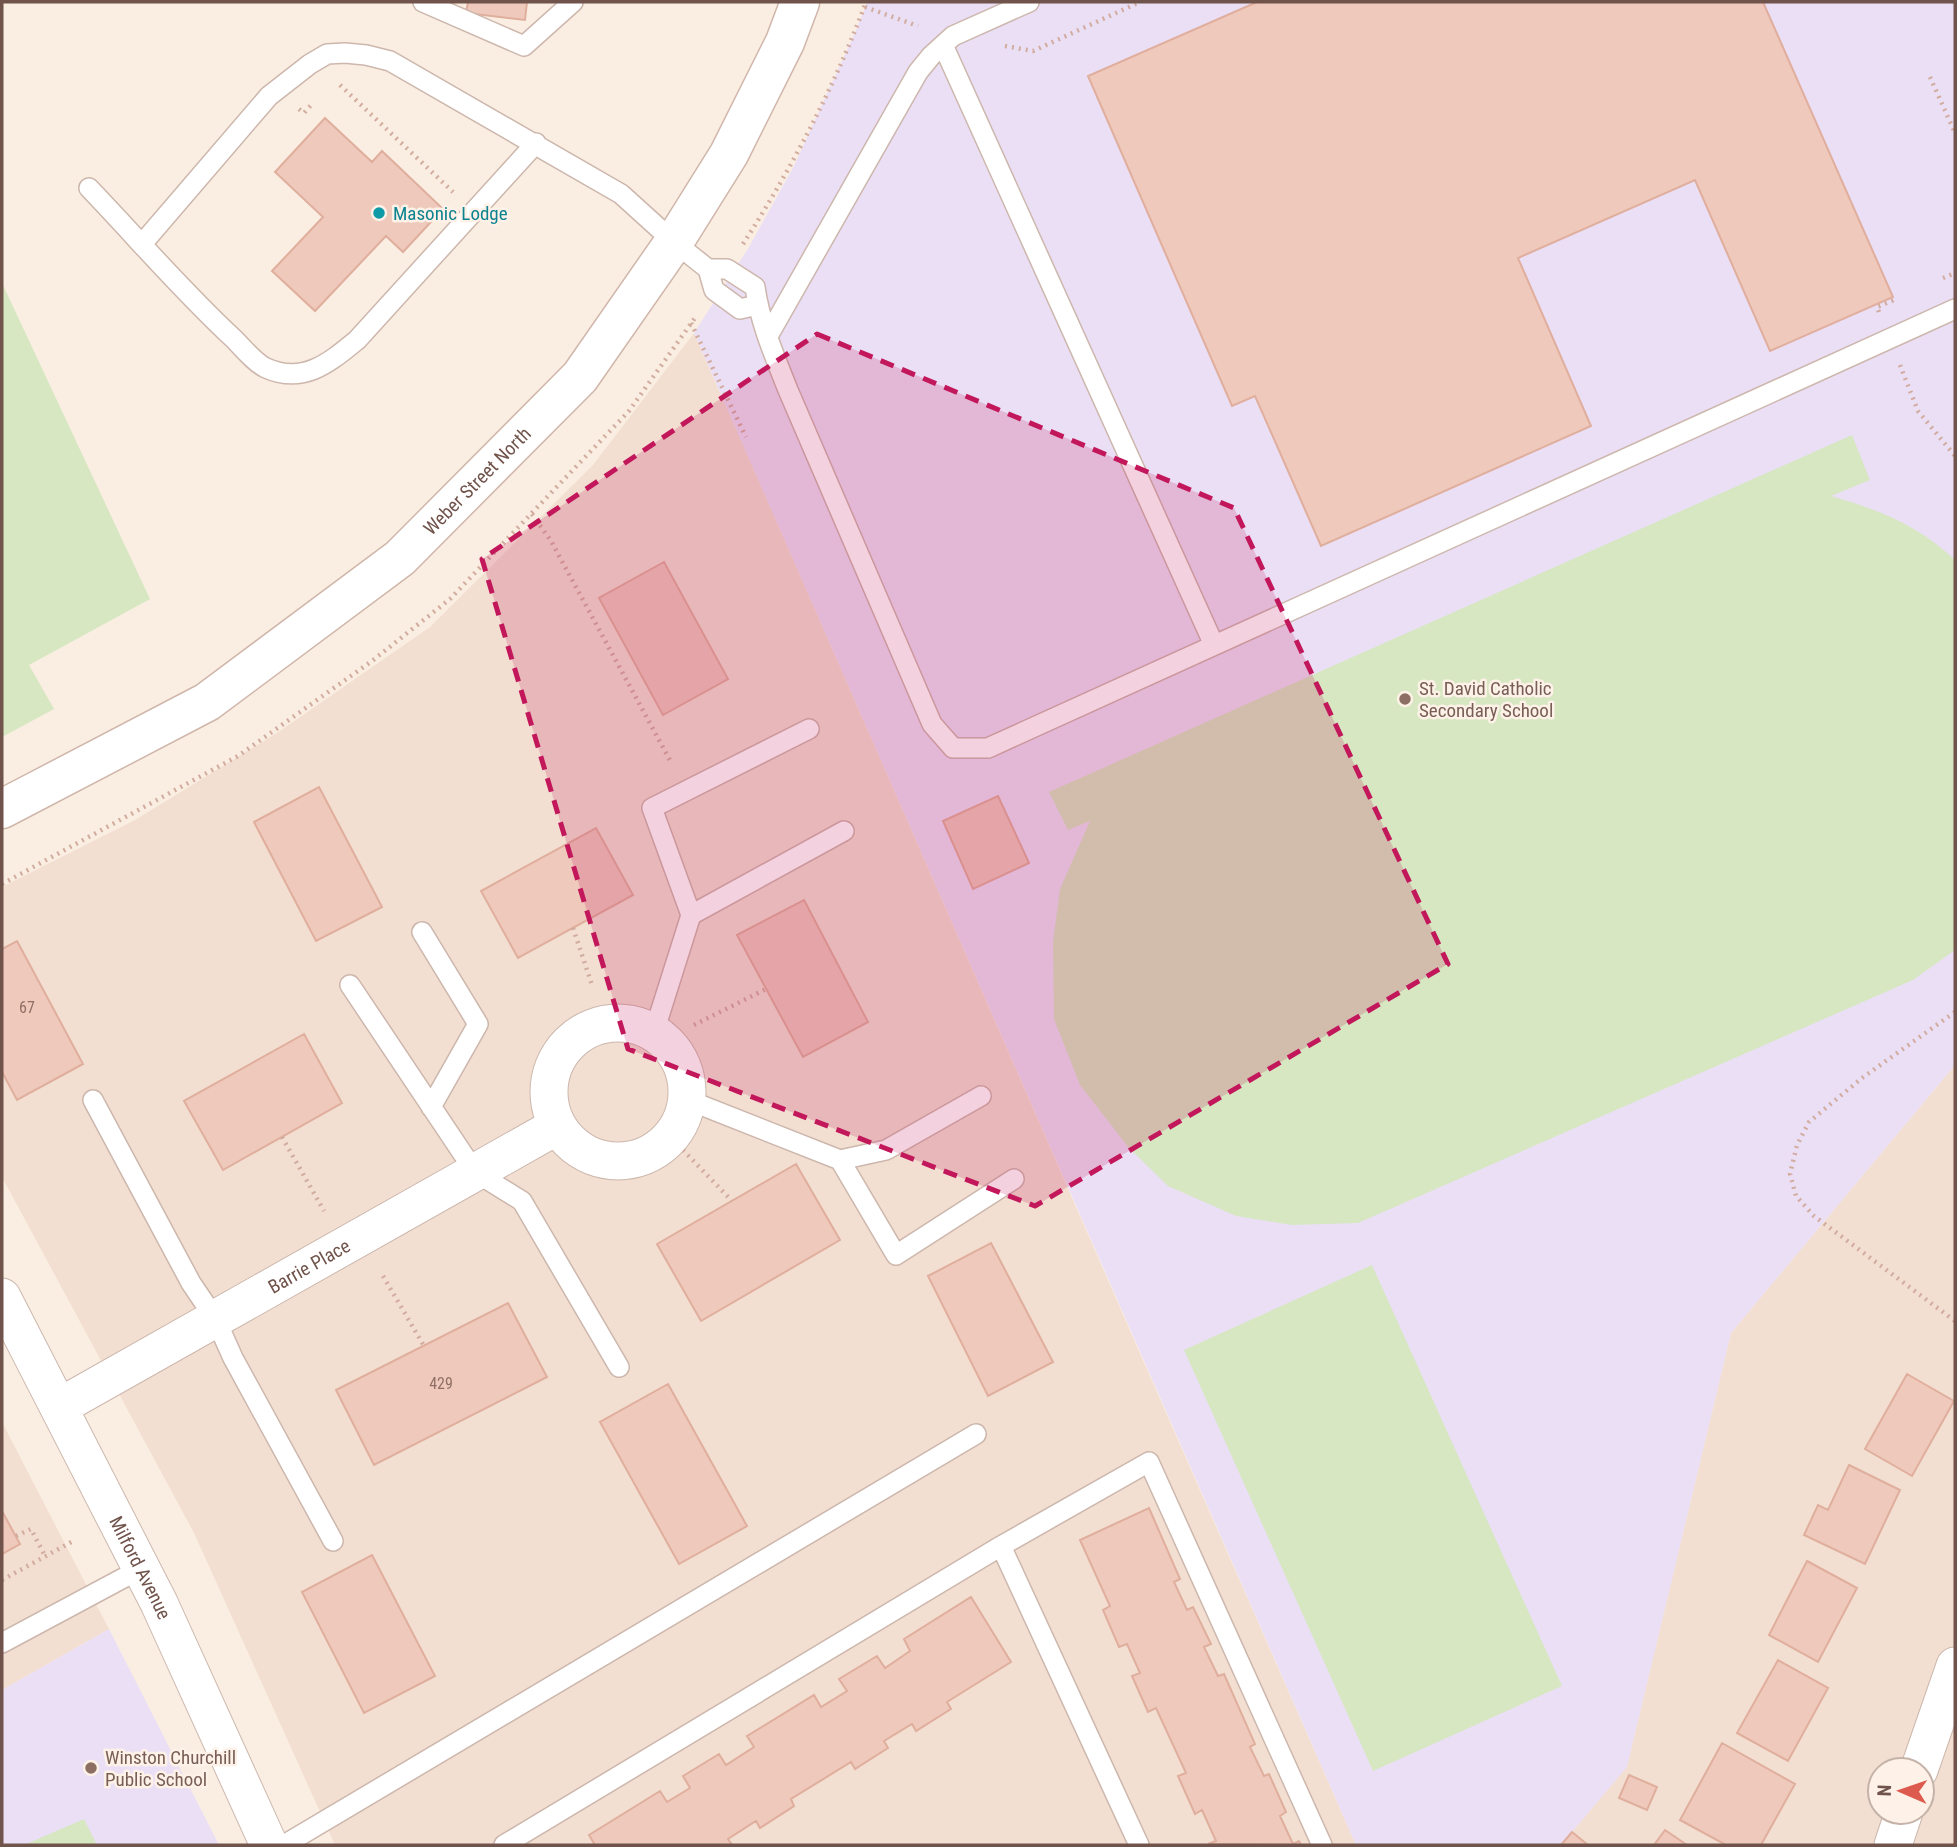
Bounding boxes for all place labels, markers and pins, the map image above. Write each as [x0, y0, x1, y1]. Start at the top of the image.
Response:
place label: Masonic Lodge [393, 202, 508, 225]
marker: Masonic Lodge [371, 205, 387, 221]
place label: St. David Catholic Secondary School [1419, 677, 1553, 722]
marker: St. David Catholic Secondary School [1397, 691, 1413, 707]
place label: Winston Churchill Public School [105, 1746, 236, 1791]
marker: Winston Churchill Public School [83, 1760, 99, 1776]

